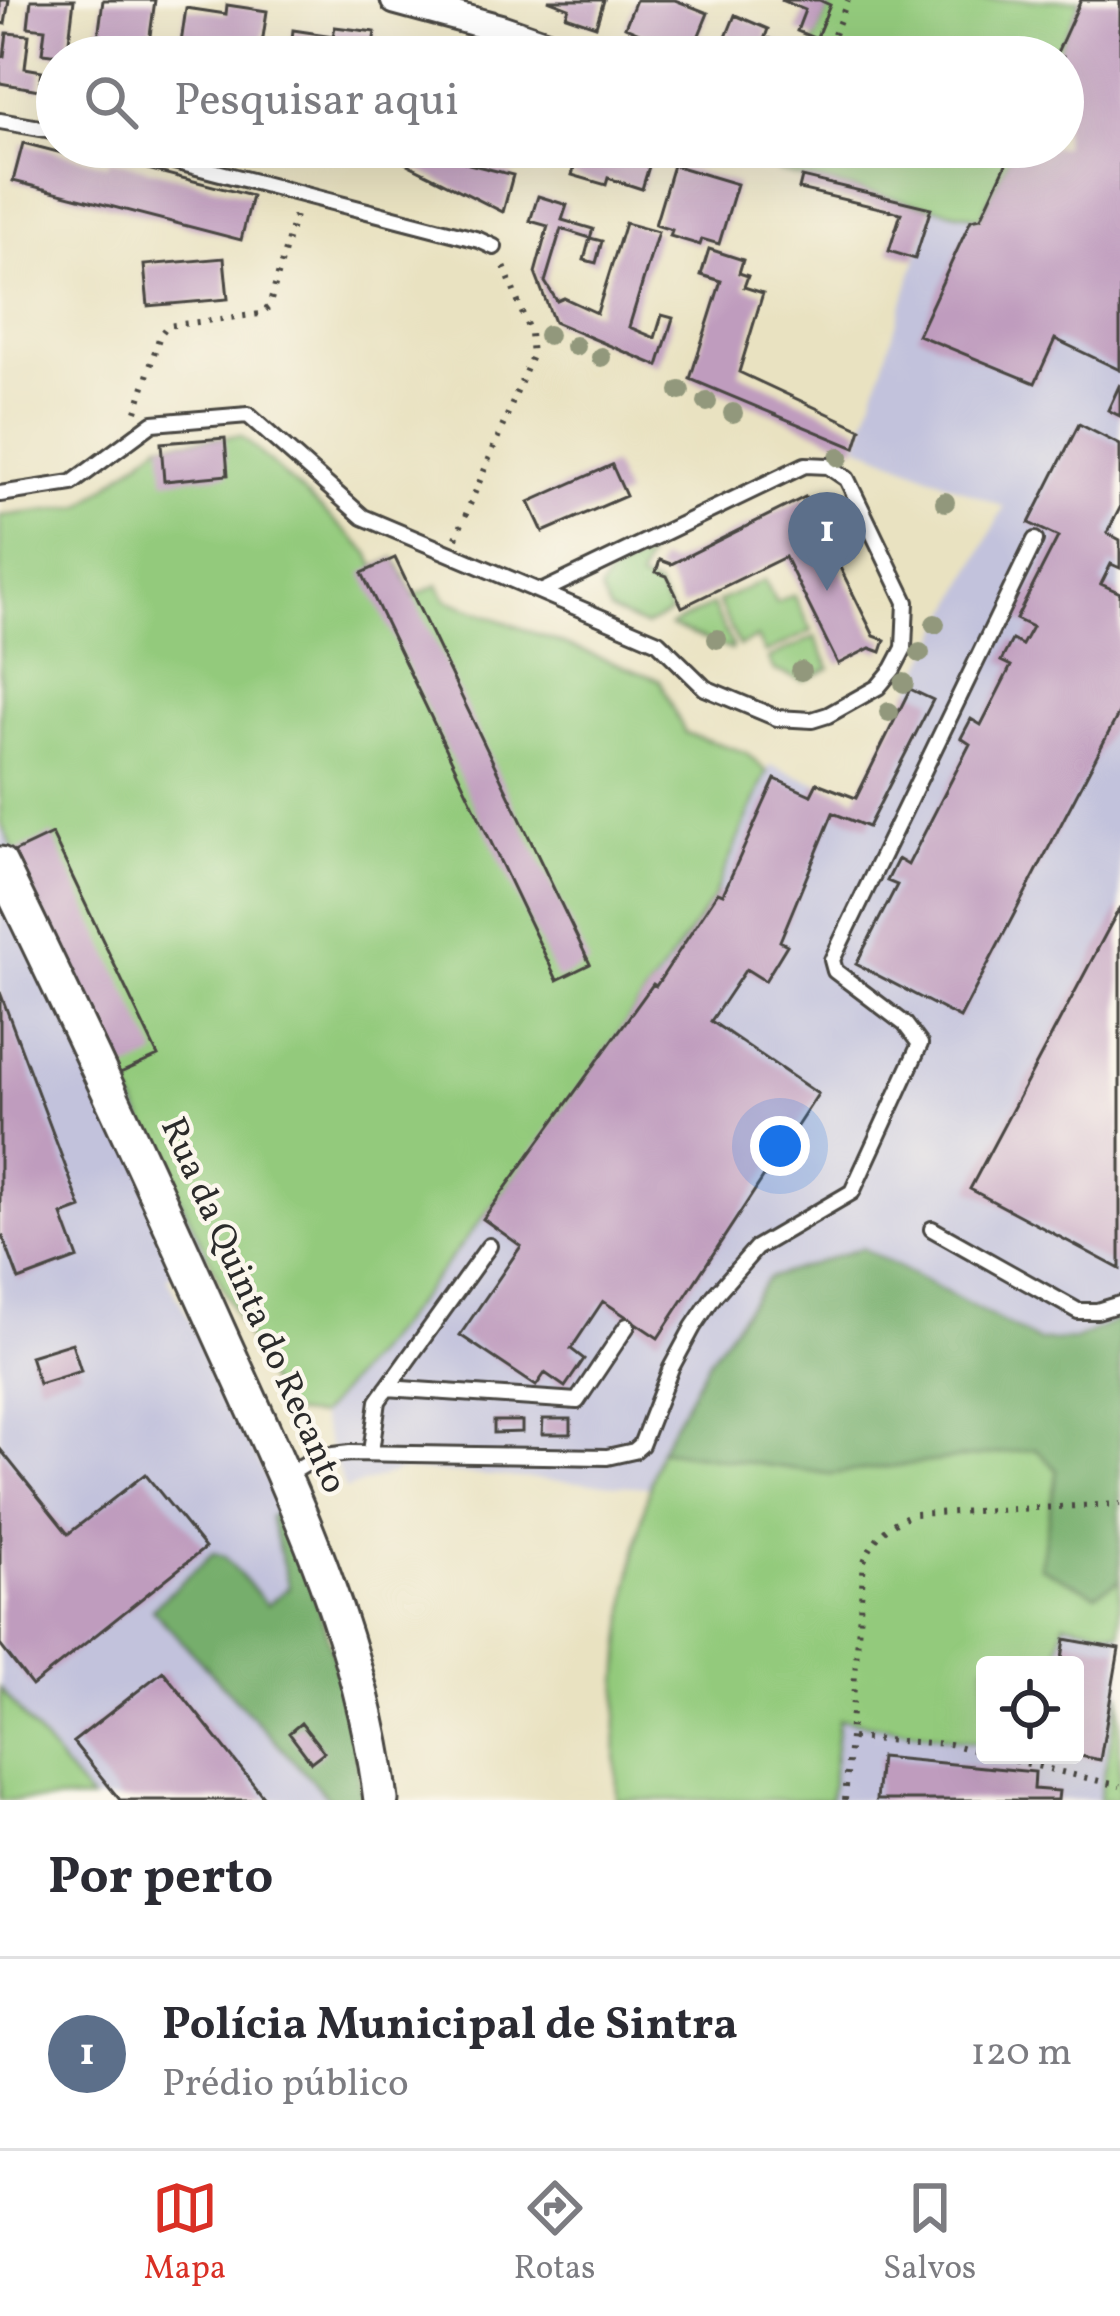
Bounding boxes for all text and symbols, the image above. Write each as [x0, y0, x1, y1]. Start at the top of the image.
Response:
search box [36, 36, 1084, 168]
icon: search [78, 69, 144, 135]
text: Pesquisar aqui [174, 71, 459, 134]
pin: 1 [788, 492, 866, 591]
street label: Rua da Quinta do Recanto [146, 1110, 358, 1502]
your location [750, 1116, 810, 1176]
map controls [976, 1656, 1084, 1764]
button: locate [976, 1656, 1084, 1764]
text: Por perto [48, 1843, 273, 1914]
text: Polícia Municipal de Sintra [162, 1995, 738, 2058]
text: 1 [79, 2027, 95, 2081]
text: 120 m [971, 2027, 1072, 2081]
text: Prédio público [162, 2058, 409, 2112]
tab: Mapa [144, 2175, 226, 2293]
tab: Rotas [514, 2175, 595, 2293]
tab: Salvos [883, 2175, 976, 2293]

